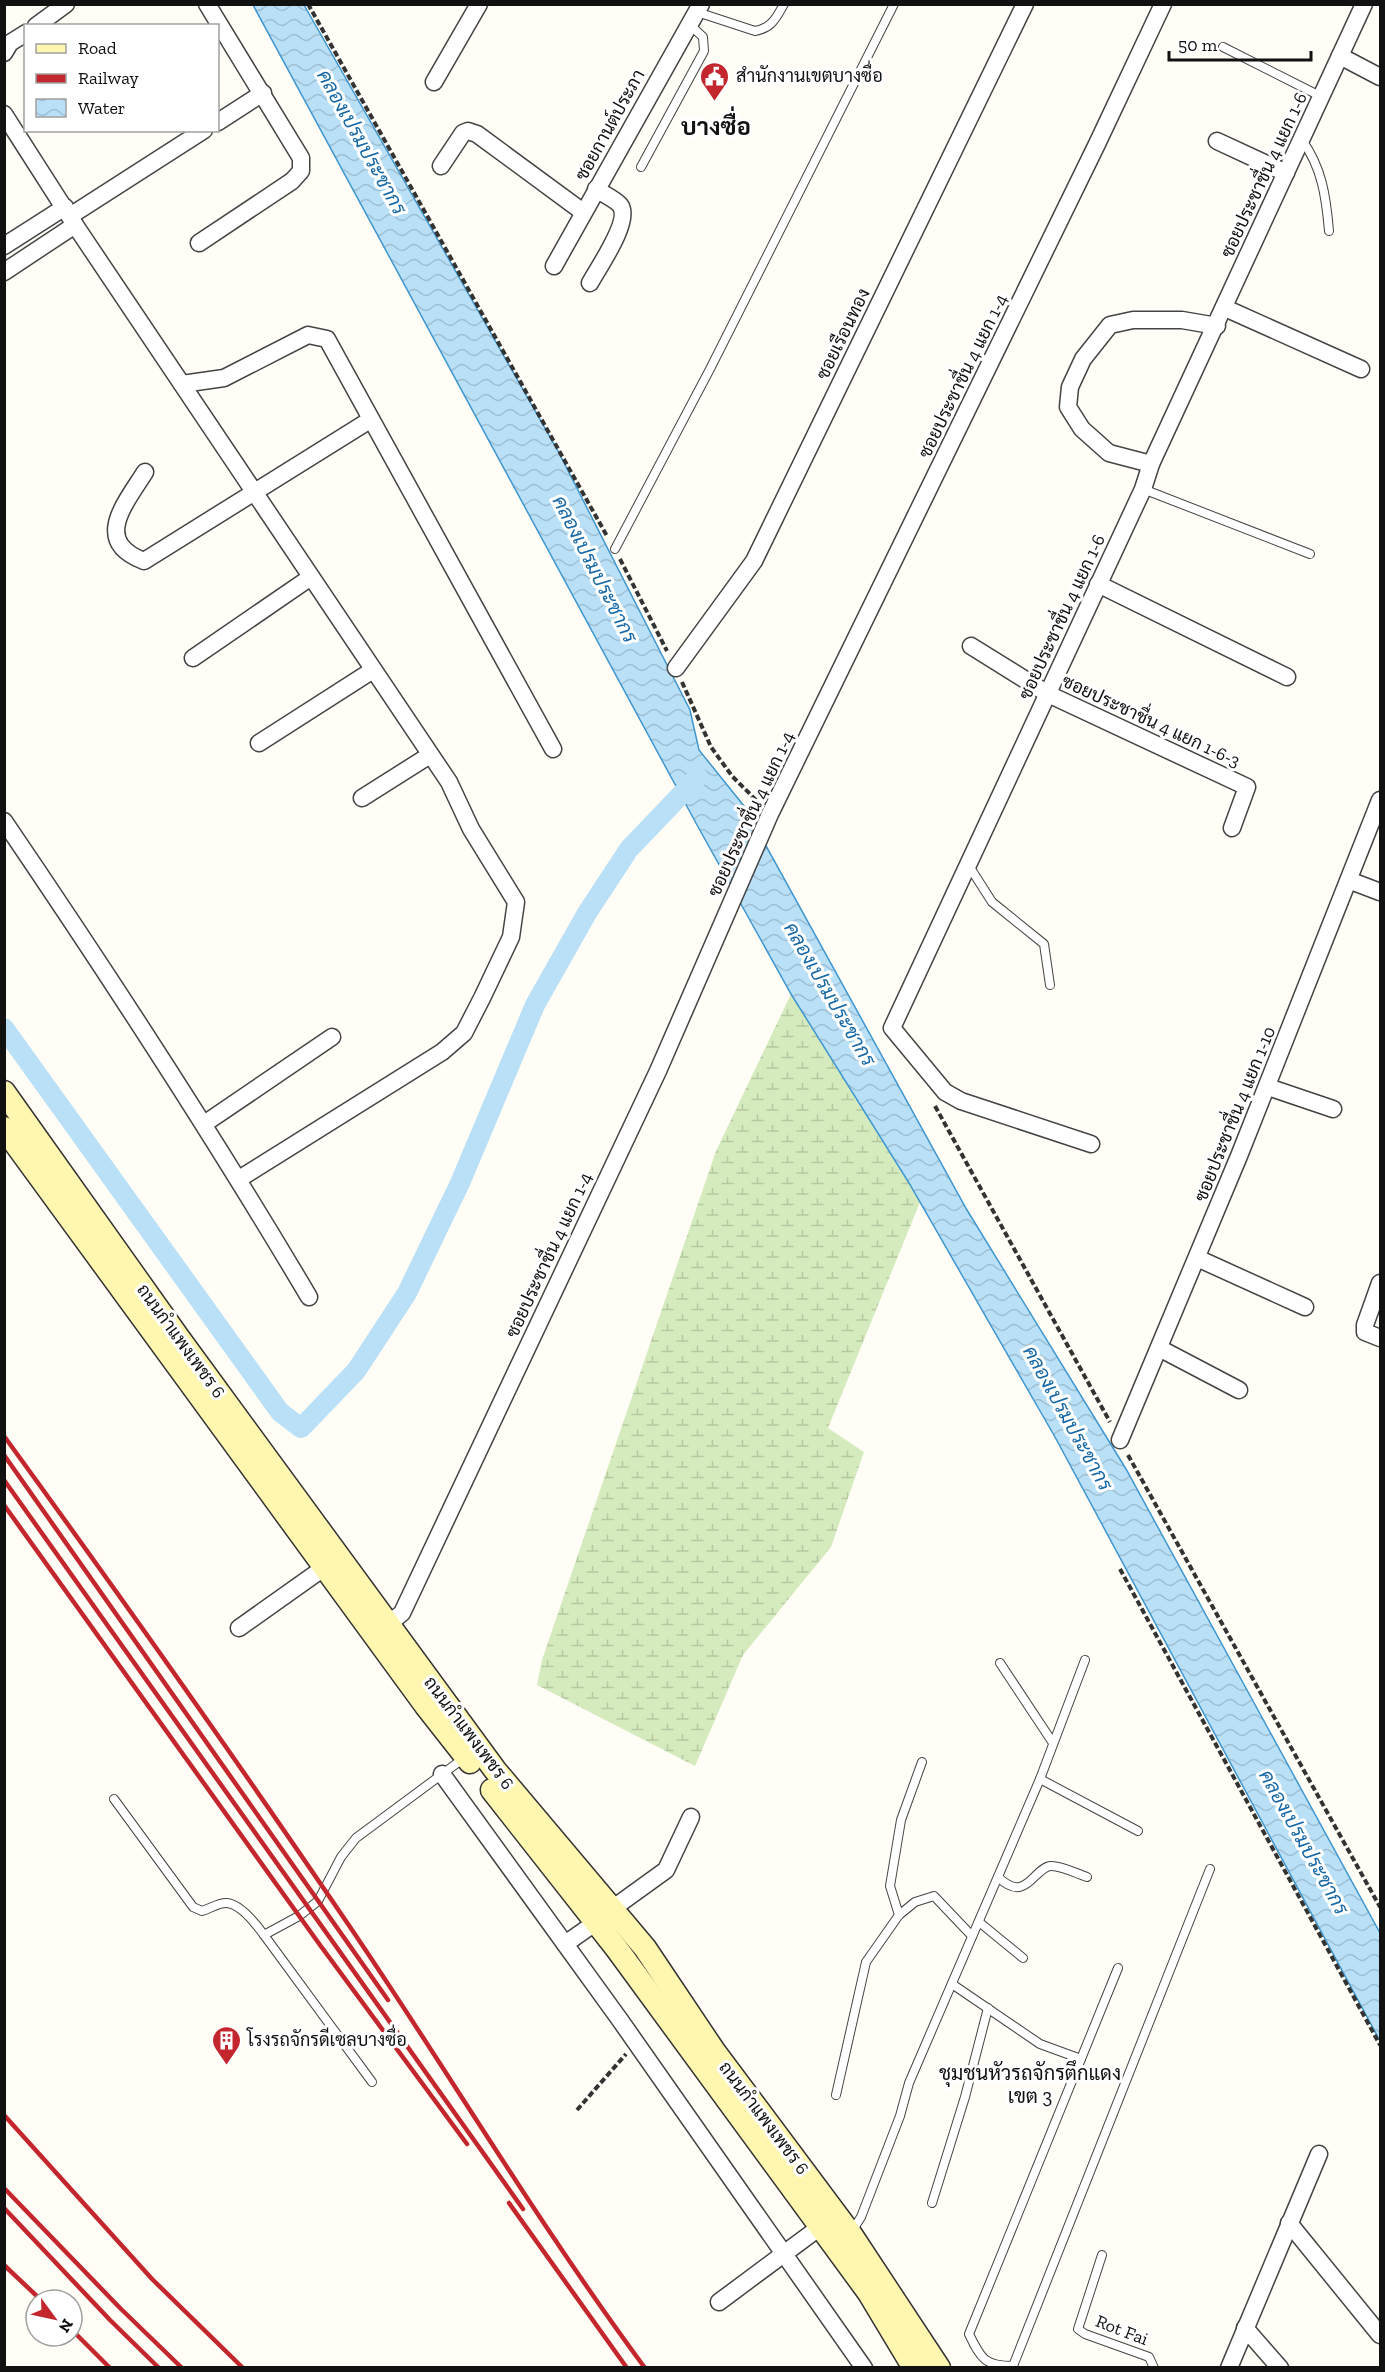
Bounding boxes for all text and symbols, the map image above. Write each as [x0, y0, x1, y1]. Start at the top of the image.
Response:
legend [24, 24, 219, 132]
scale bar [1169, 24, 1312, 62]
text: 50 m [1178, 34, 1218, 56]
text: Road [78, 37, 117, 59]
public building icon: สำนักงานเขตบางซื่อ [699, 60, 731, 102]
place label: สำนักงานเขตบางซื่อ [736, 60, 883, 87]
water label: คลองเปรมประชากร [312, 65, 412, 220]
street label: ซอยกานต์ประภา [569, 65, 650, 184]
text: Railway [78, 67, 140, 89]
street label: ซอยประชาชื่น 4 แยก 1-6 [1212, 87, 1312, 261]
text: Water [78, 97, 125, 119]
district label: บางซื่อ [681, 106, 751, 141]
street label: ซอยเรือนทอง [811, 284, 875, 383]
street label: ซอยประชาชื่น 4 แยก 1-4 [909, 288, 1012, 462]
water label: คลองเปรมประชากร [547, 491, 643, 648]
street label: ซอยประชาชื่น 4 แยก 1-6 [1010, 529, 1110, 703]
street label: ซอยประชาชื่น 4 แยก 1-6-3 [1058, 665, 1246, 772]
street label: ซอยประชาชื่น 4 แยก 1-4 [698, 725, 799, 900]
water label: คลองเปรมประชากร [779, 918, 882, 1071]
street label: ซอยประชาชื่น 4 แยก 1-10 [1185, 1021, 1280, 1205]
street label: ซอยประชาชื่น 4 แยก 1-4 [496, 1166, 597, 1341]
street label: ถนนกำแพงเพชร 6 [132, 1280, 230, 1402]
water label: คลองเปรมประชากร [1018, 1341, 1118, 1496]
street label: ถนนกำแพงเพชร 6 [419, 1672, 519, 1794]
water label: คลองเปรมประชากร [1254, 1765, 1354, 1920]
building icon: โรงรถจักรดีเซลบางซื่อ [210, 2024, 242, 2066]
place label: โรงรถจักรดีเซลบางซื่อ [246, 2024, 407, 2051]
street label: ถนนกำแพงเพชร 6 [714, 2057, 814, 2179]
district label: ชุมชนหัวรถจักรตึกแดง เขต 3 [939, 2060, 1121, 2108]
north arrow [24, 2288, 84, 2348]
street label: Rot Fai [1093, 2310, 1151, 2350]
text: N [55, 2316, 77, 2336]

